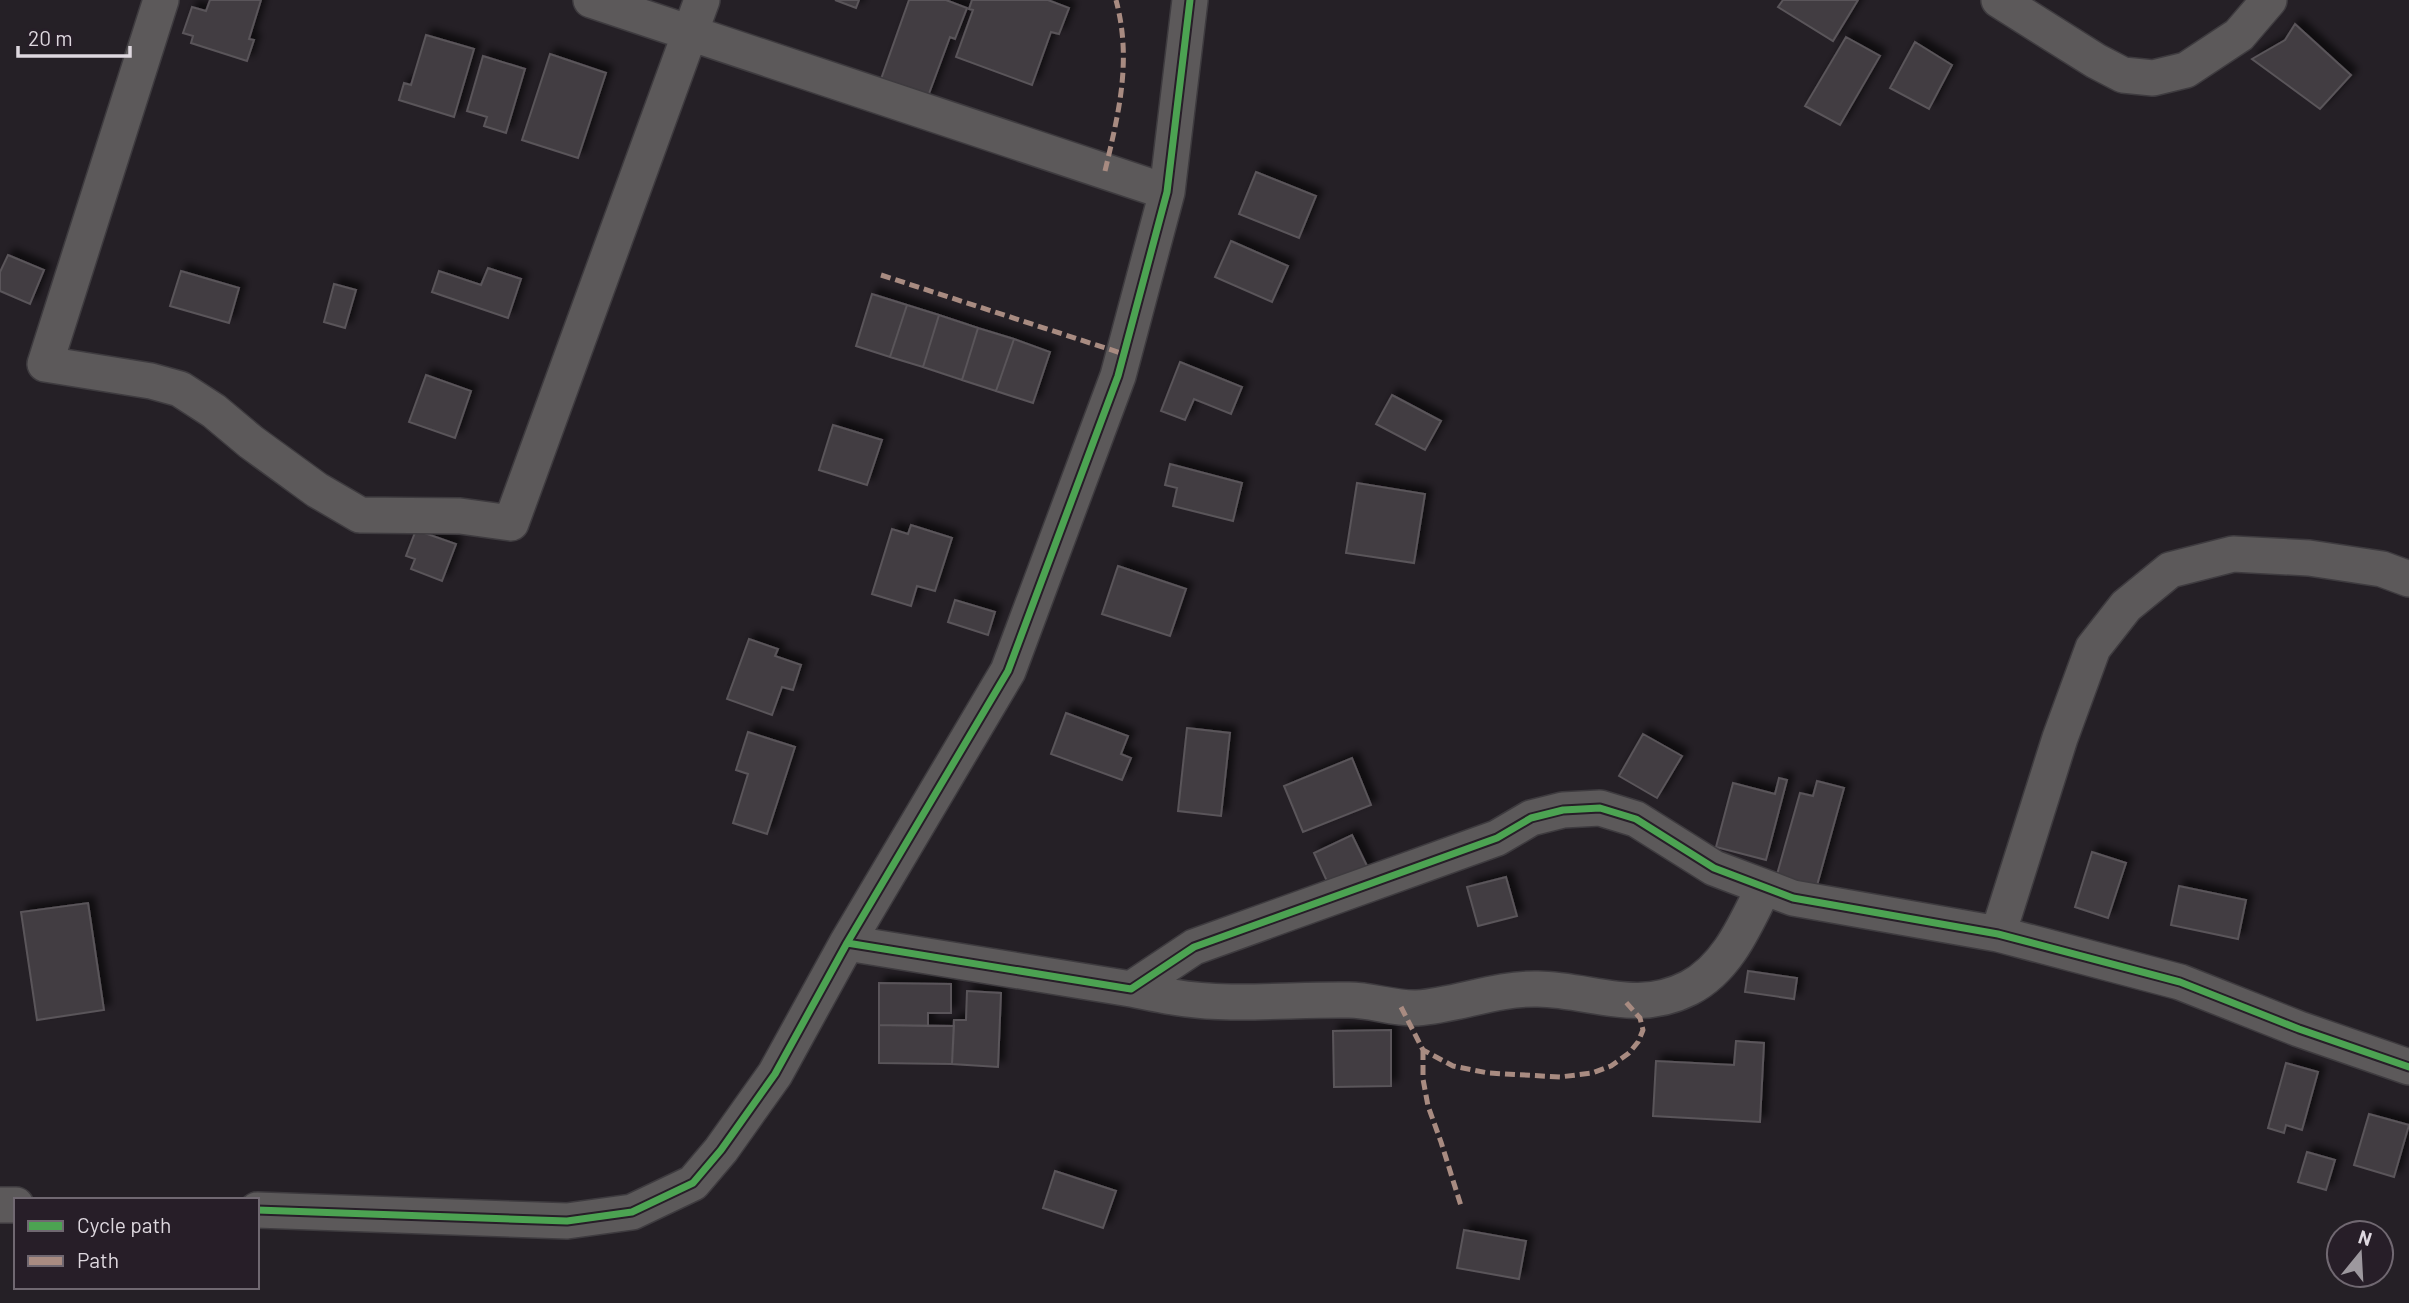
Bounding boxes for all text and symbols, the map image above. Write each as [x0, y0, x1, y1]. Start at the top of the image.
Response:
scale bar [18, 14, 130, 58]
text: 20 m [28, 25, 73, 50]
legend [14, 1198, 259, 1289]
text: Cycle path [77, 1212, 171, 1237]
north arrow [2325, 1219, 2395, 1289]
text: N [2356, 1224, 2375, 1250]
text: Path [77, 1247, 119, 1272]

